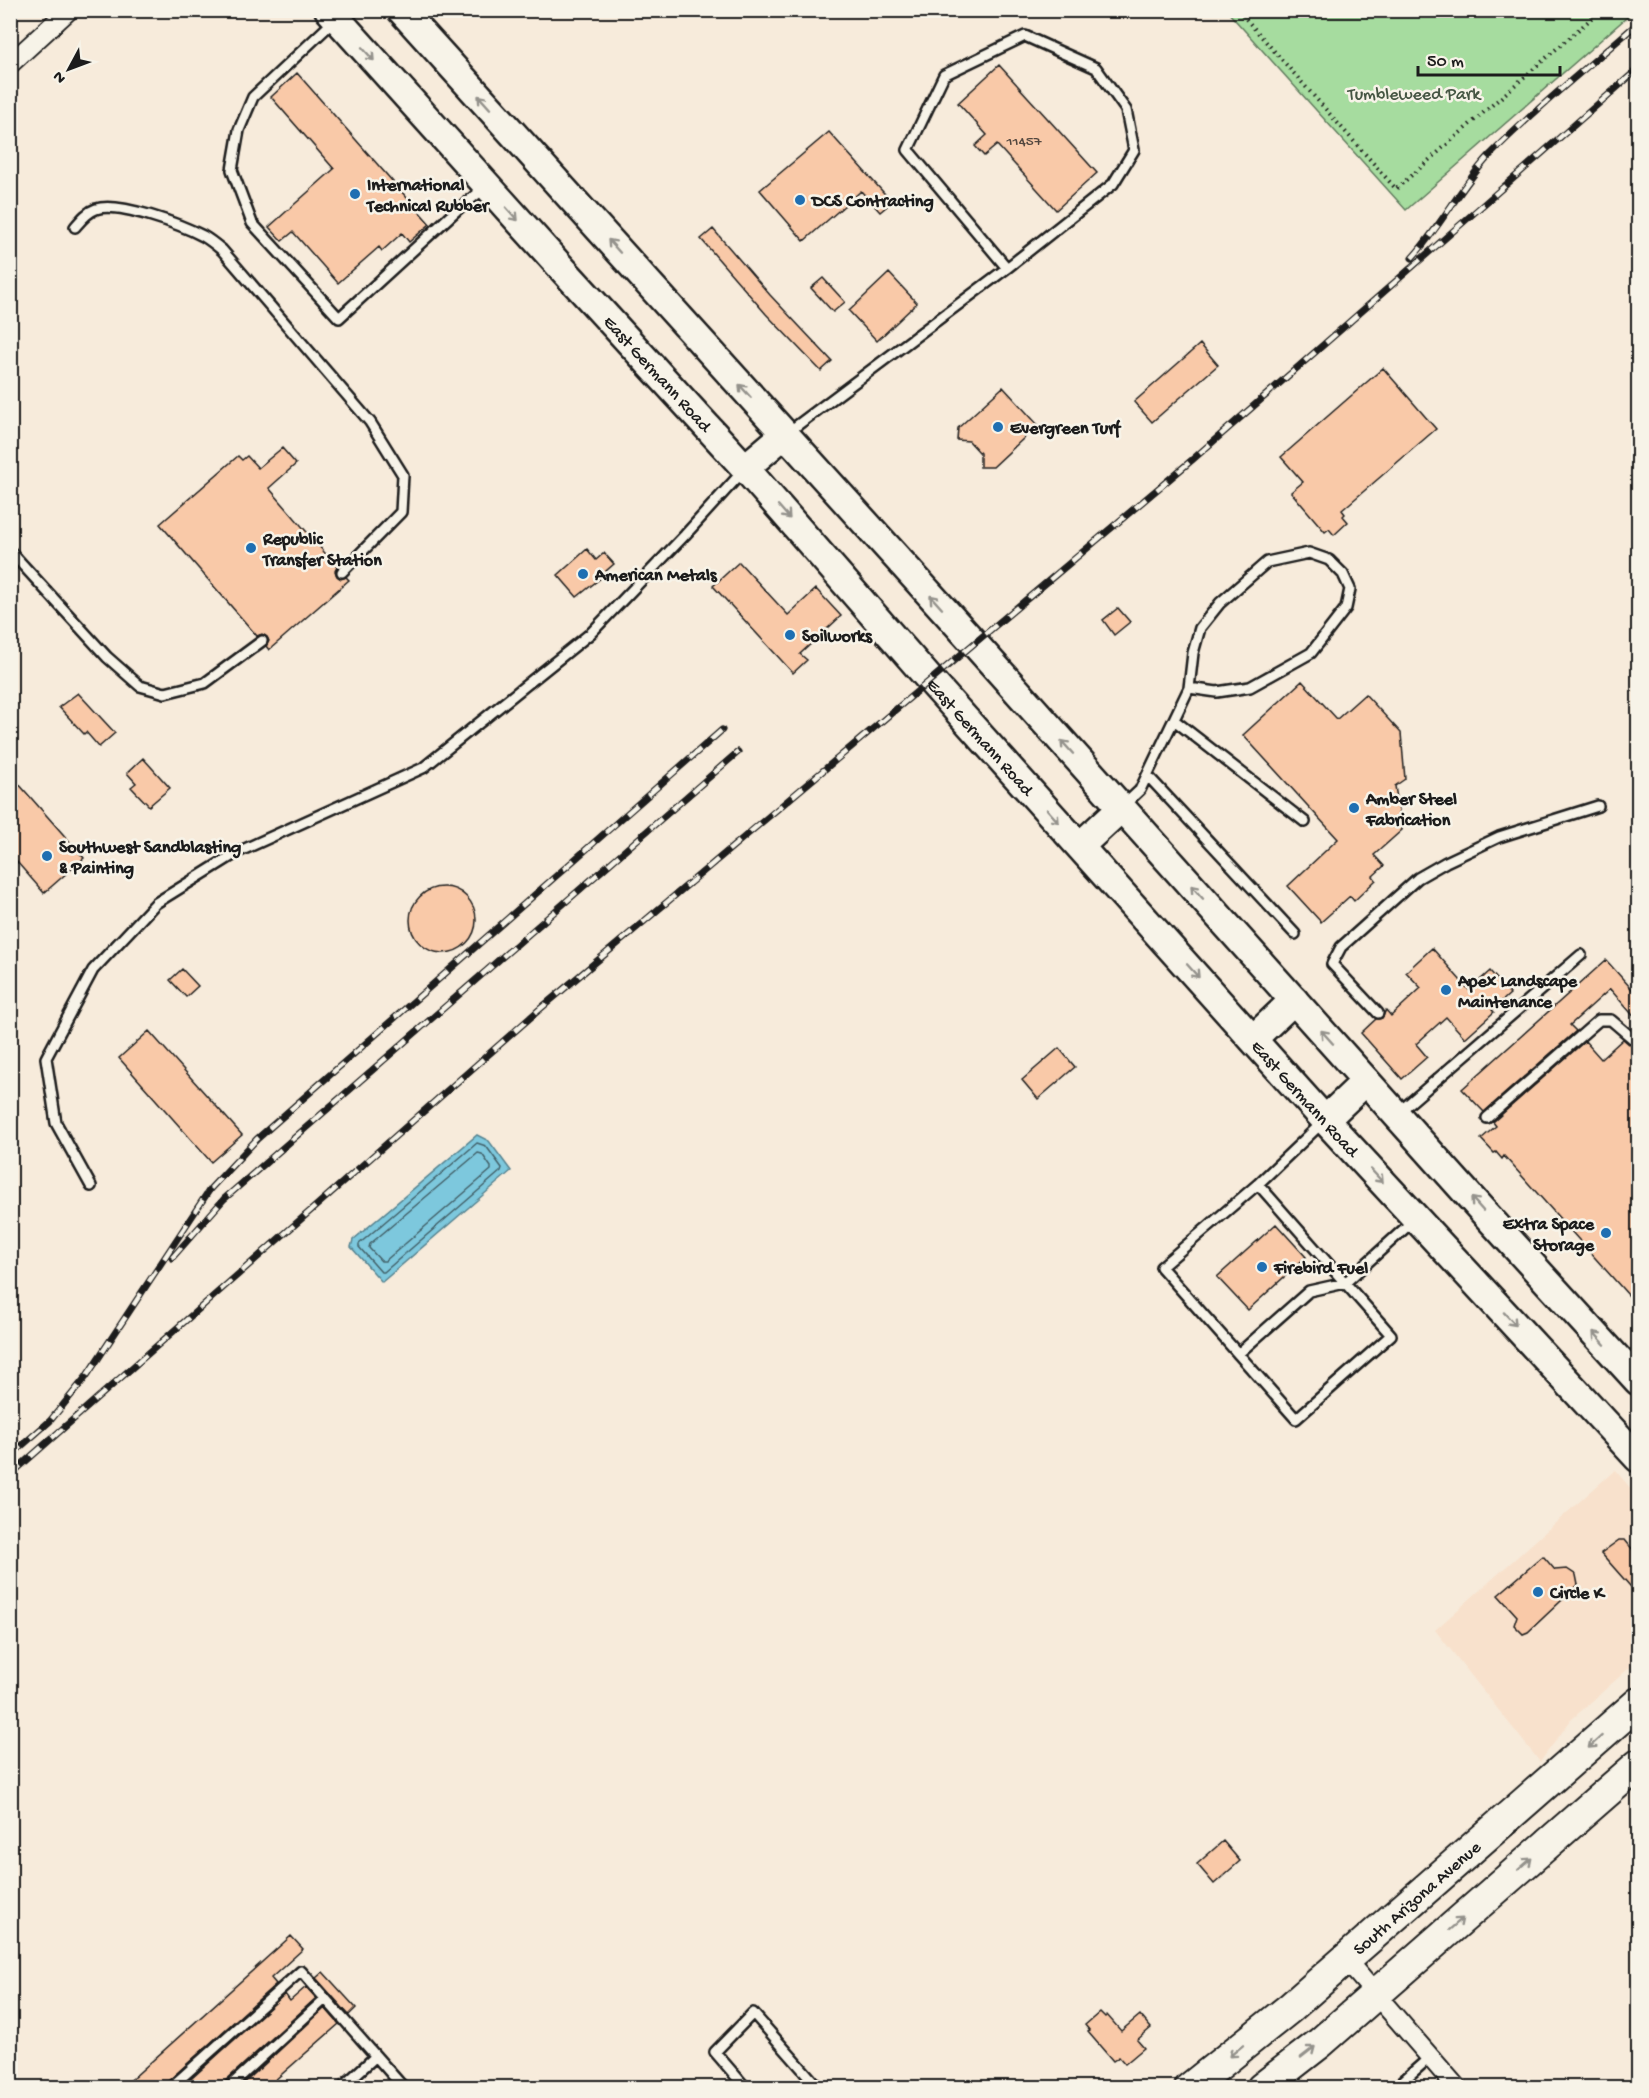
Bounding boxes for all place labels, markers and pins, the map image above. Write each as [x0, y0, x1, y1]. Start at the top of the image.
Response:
place label: International Technical Rubber [365, 176, 491, 218]
marker: International Technical Rubber [348, 187, 362, 201]
place label: DCS Contracting [810, 192, 934, 213]
marker: DCS Contracting [793, 193, 807, 207]
place label: Evergreen Turf [1010, 419, 1122, 440]
marker: Evergreen Turf [991, 420, 1005, 434]
place label: Republic Transfer Station [261, 530, 382, 572]
marker: Republic Transfer Station [244, 541, 258, 555]
place label: American Metals [594, 566, 718, 587]
marker: American Metals [576, 567, 590, 581]
place label: Soilworks [802, 627, 873, 648]
marker: Soilworks [783, 628, 797, 642]
place label: Amber Steel Fabrication [1365, 790, 1457, 832]
marker: Amber Steel Fabrication [1347, 801, 1361, 815]
place label: Southwest Sandblasting & Painting [59, 838, 241, 880]
marker: Southwest Sandblasting & Painting [40, 849, 54, 863]
place label: Apex Landscape Maintenance [1457, 972, 1578, 1014]
marker: Apex Landscape Maintenance [1439, 983, 1453, 997]
place label: Extra Space Storage [1503, 1215, 1595, 1257]
marker: Extra Space Storage [1599, 1226, 1613, 1240]
place label: Firebird Fuel [1273, 1259, 1368, 1280]
marker: Firebird Fuel [1255, 1260, 1269, 1274]
place label: Circle K [1549, 1584, 1606, 1605]
marker: Circle K [1531, 1585, 1545, 1599]

